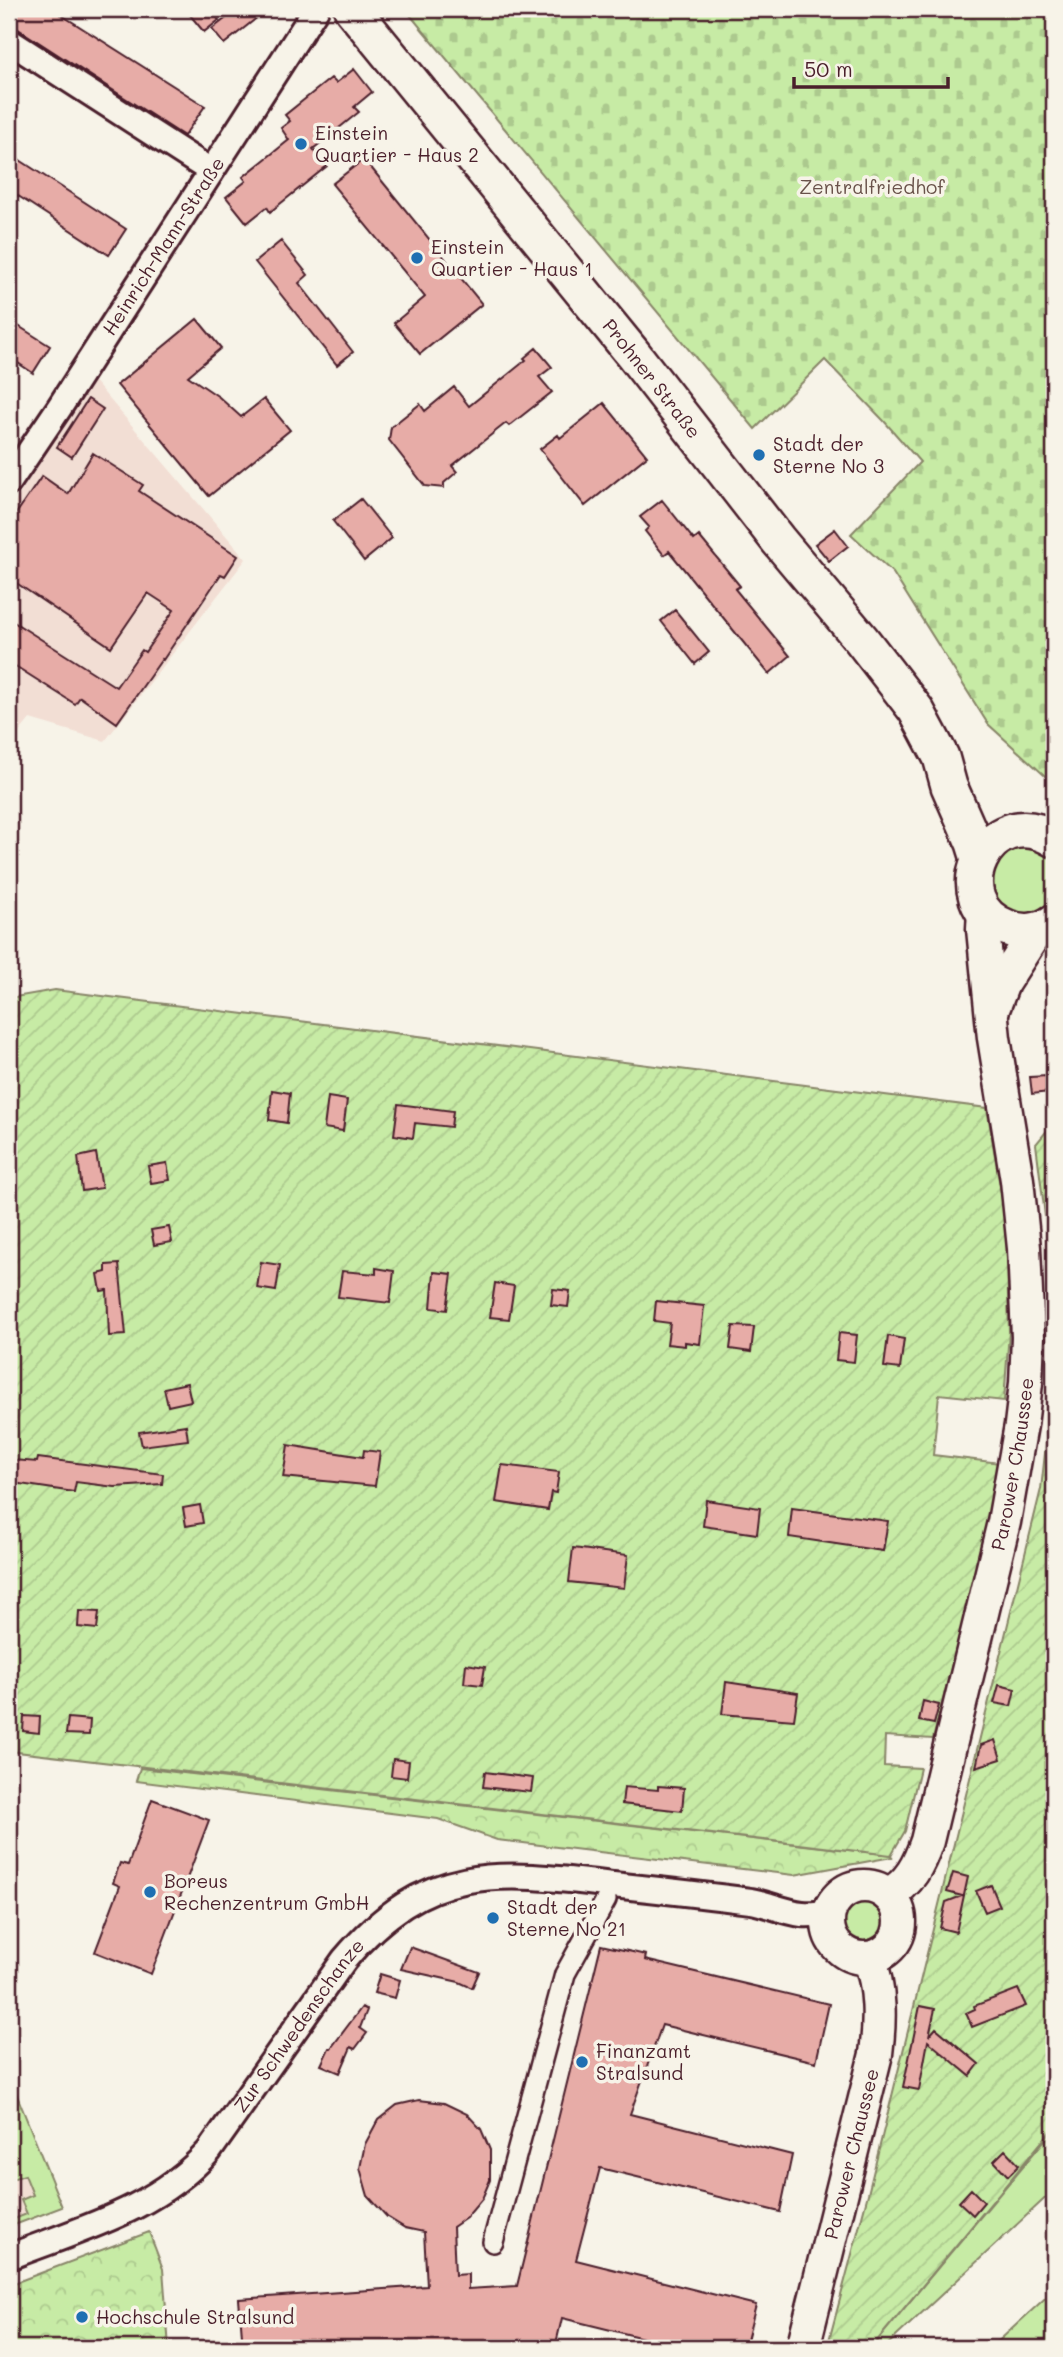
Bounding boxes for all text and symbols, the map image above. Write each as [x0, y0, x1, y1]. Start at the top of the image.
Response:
scale bar [794, 46, 948, 90]
text: 50 m [804, 55, 853, 82]
place label: Einstein Quartier - Haus 2 [315, 120, 479, 167]
marker: Einstein Quartier - Haus 2 [293, 136, 309, 152]
street label: Heinrich-Mann-Straße [96, 152, 230, 340]
park label: Zentralfriedhof [799, 174, 945, 199]
place label: Einstein Quartier - Haus 1 [431, 234, 593, 281]
marker: Einstein Quartier - Haus 1 [409, 250, 425, 266]
street label: Prohner Straße [598, 313, 707, 443]
place label: Stadt der Sterne No 3 [773, 431, 884, 478]
marker: Stadt der Sterne No 3 [751, 447, 767, 463]
street label: Parower Chaussee [985, 1376, 1039, 1553]
place label: Boreus Rechenzentrum GmbH [164, 1868, 369, 1915]
marker: Boreus Rechenzentrum GmbH [142, 1884, 158, 1900]
place label: Stadt der Sterne No 21 [507, 1894, 626, 1941]
marker: Stadt der Sterne No 21 [485, 1910, 501, 1926]
street label: Zur Schwedenschanze [227, 1933, 369, 2117]
place label: Finanzamt Stralsund [596, 2038, 691, 2085]
marker: Finanzamt Stralsund [574, 2054, 590, 2070]
street label: Parower Chaussee [817, 2066, 884, 2242]
place label: Hochschule Stralsund [96, 2304, 294, 2329]
marker: Hochschule Stralsund [74, 2309, 90, 2325]

